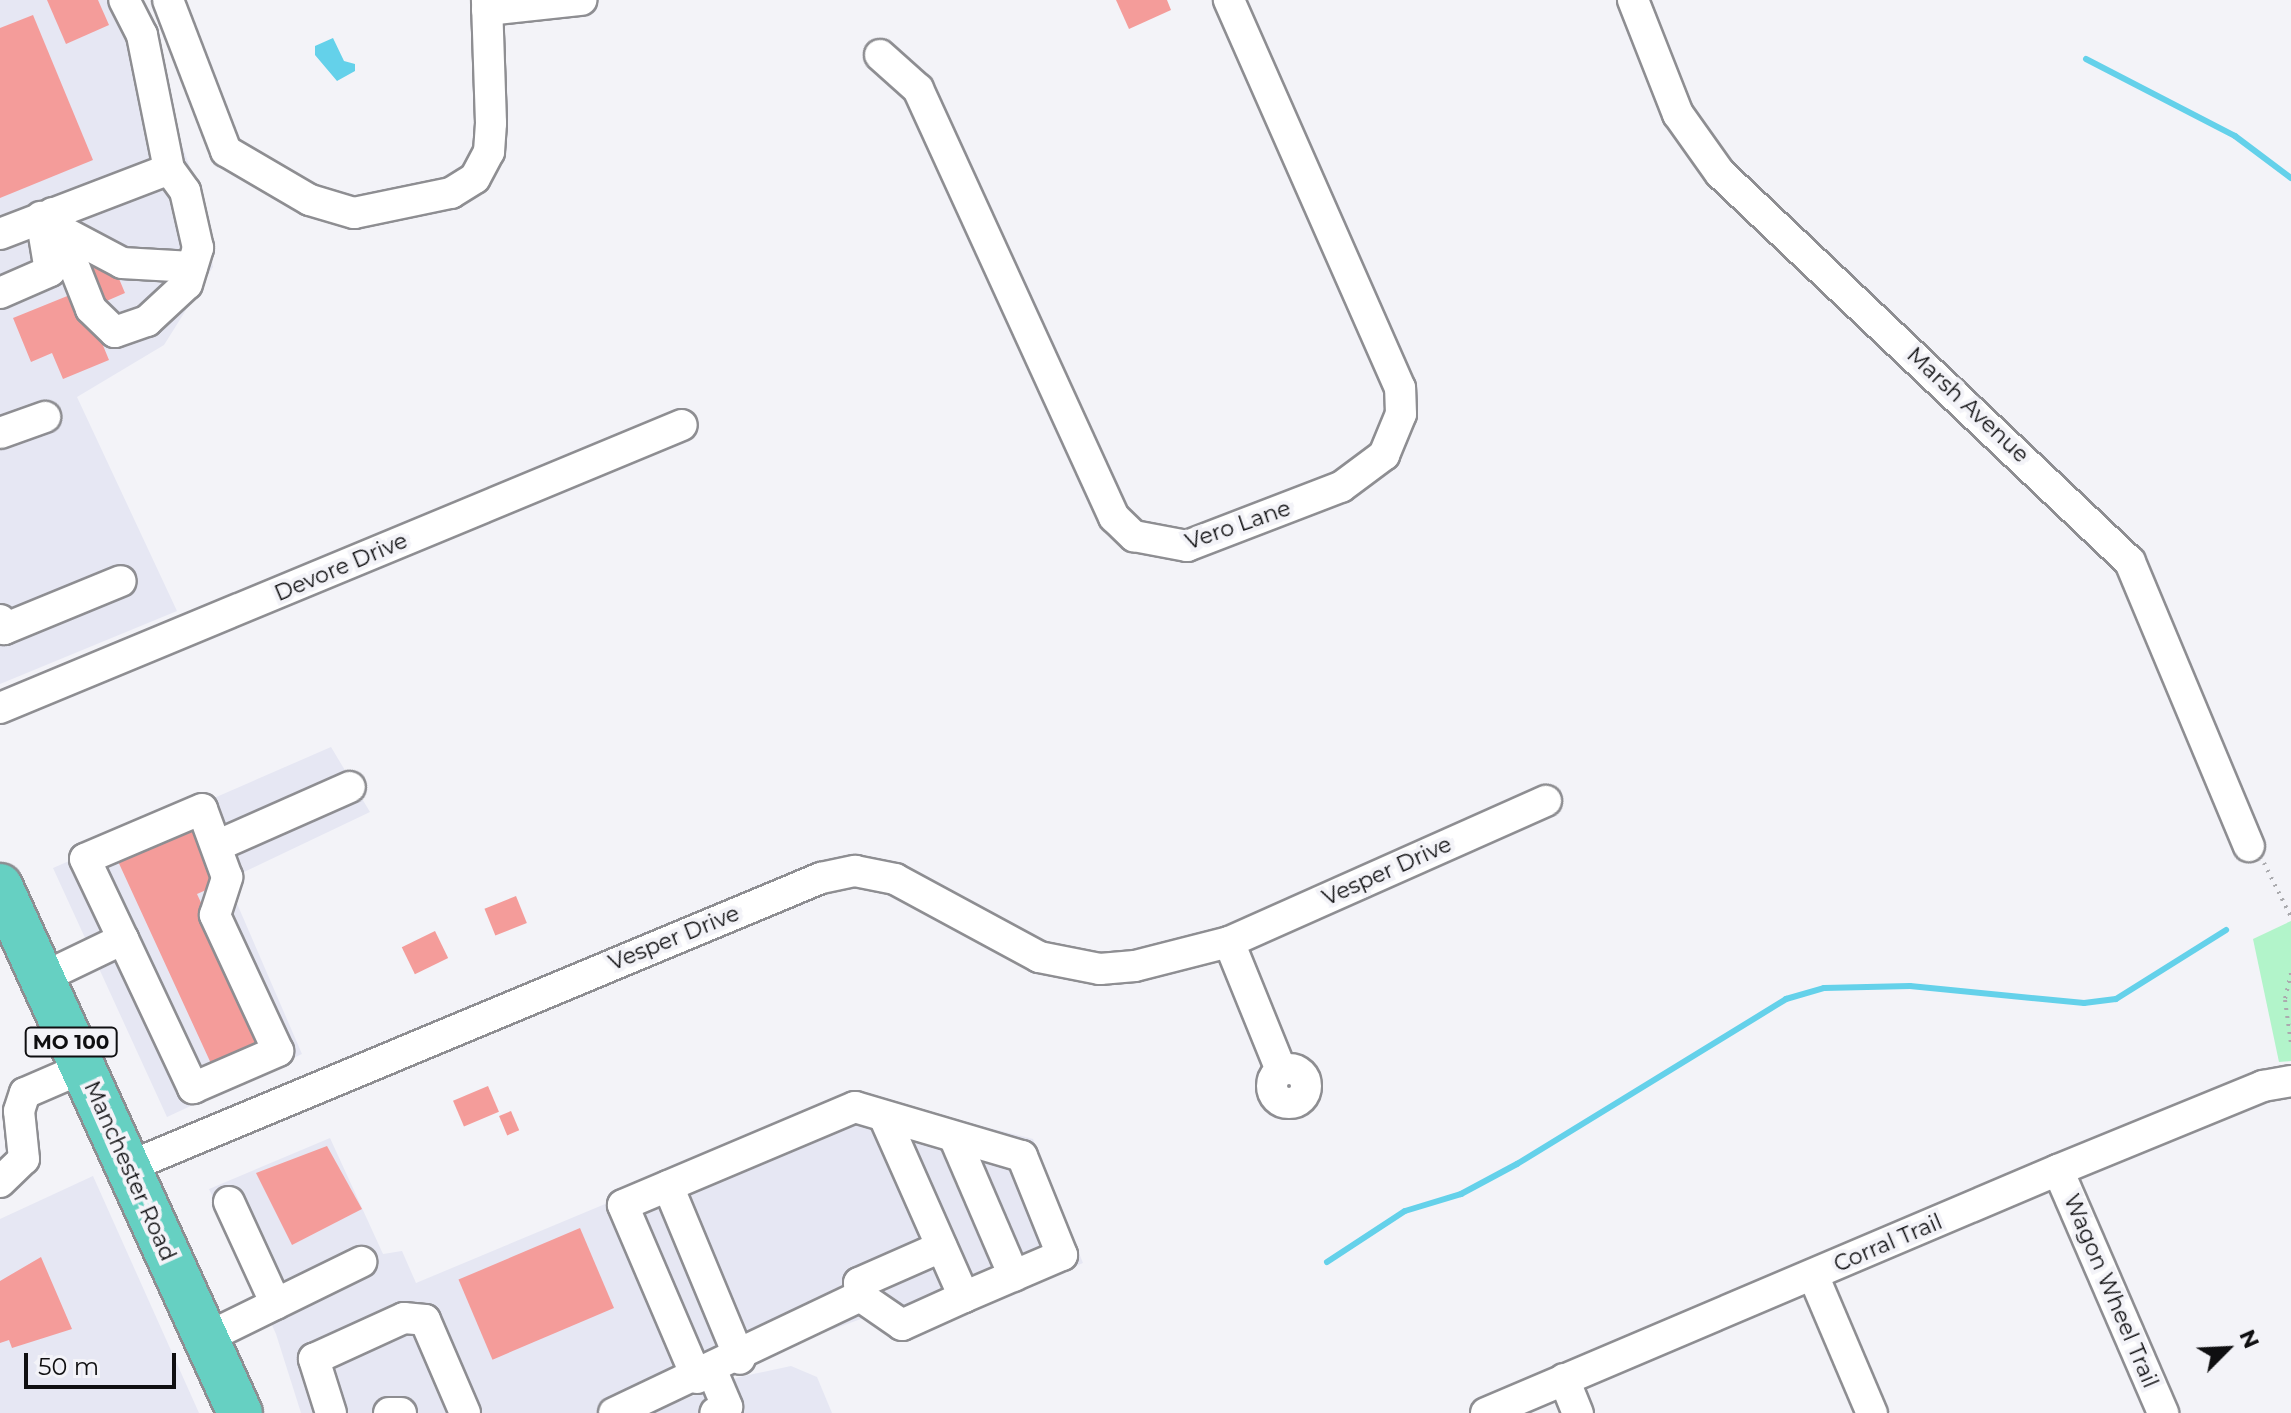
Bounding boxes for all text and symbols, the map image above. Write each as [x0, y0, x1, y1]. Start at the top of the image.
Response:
street label: Marsh Avenue [1902, 342, 2034, 468]
street label: Vero Lane [1182, 495, 1294, 555]
street label: Devore Drive [271, 527, 411, 607]
street label: Vesper Drive [1318, 831, 1456, 911]
street label: Vesper Drive [605, 900, 743, 976]
road number: MO 100 [23, 1026, 119, 1058]
street label: Manchester Road [79, 1077, 181, 1265]
street label: Wagon Wheel Trail [2058, 1190, 2164, 1392]
street label: Corral Trail [1830, 1208, 1946, 1278]
north arrow [2187, 1309, 2267, 1389]
text: N [2233, 1325, 2265, 1353]
scale bar [28, 1337, 180, 1387]
text: 50 m [38, 1352, 99, 1381]

